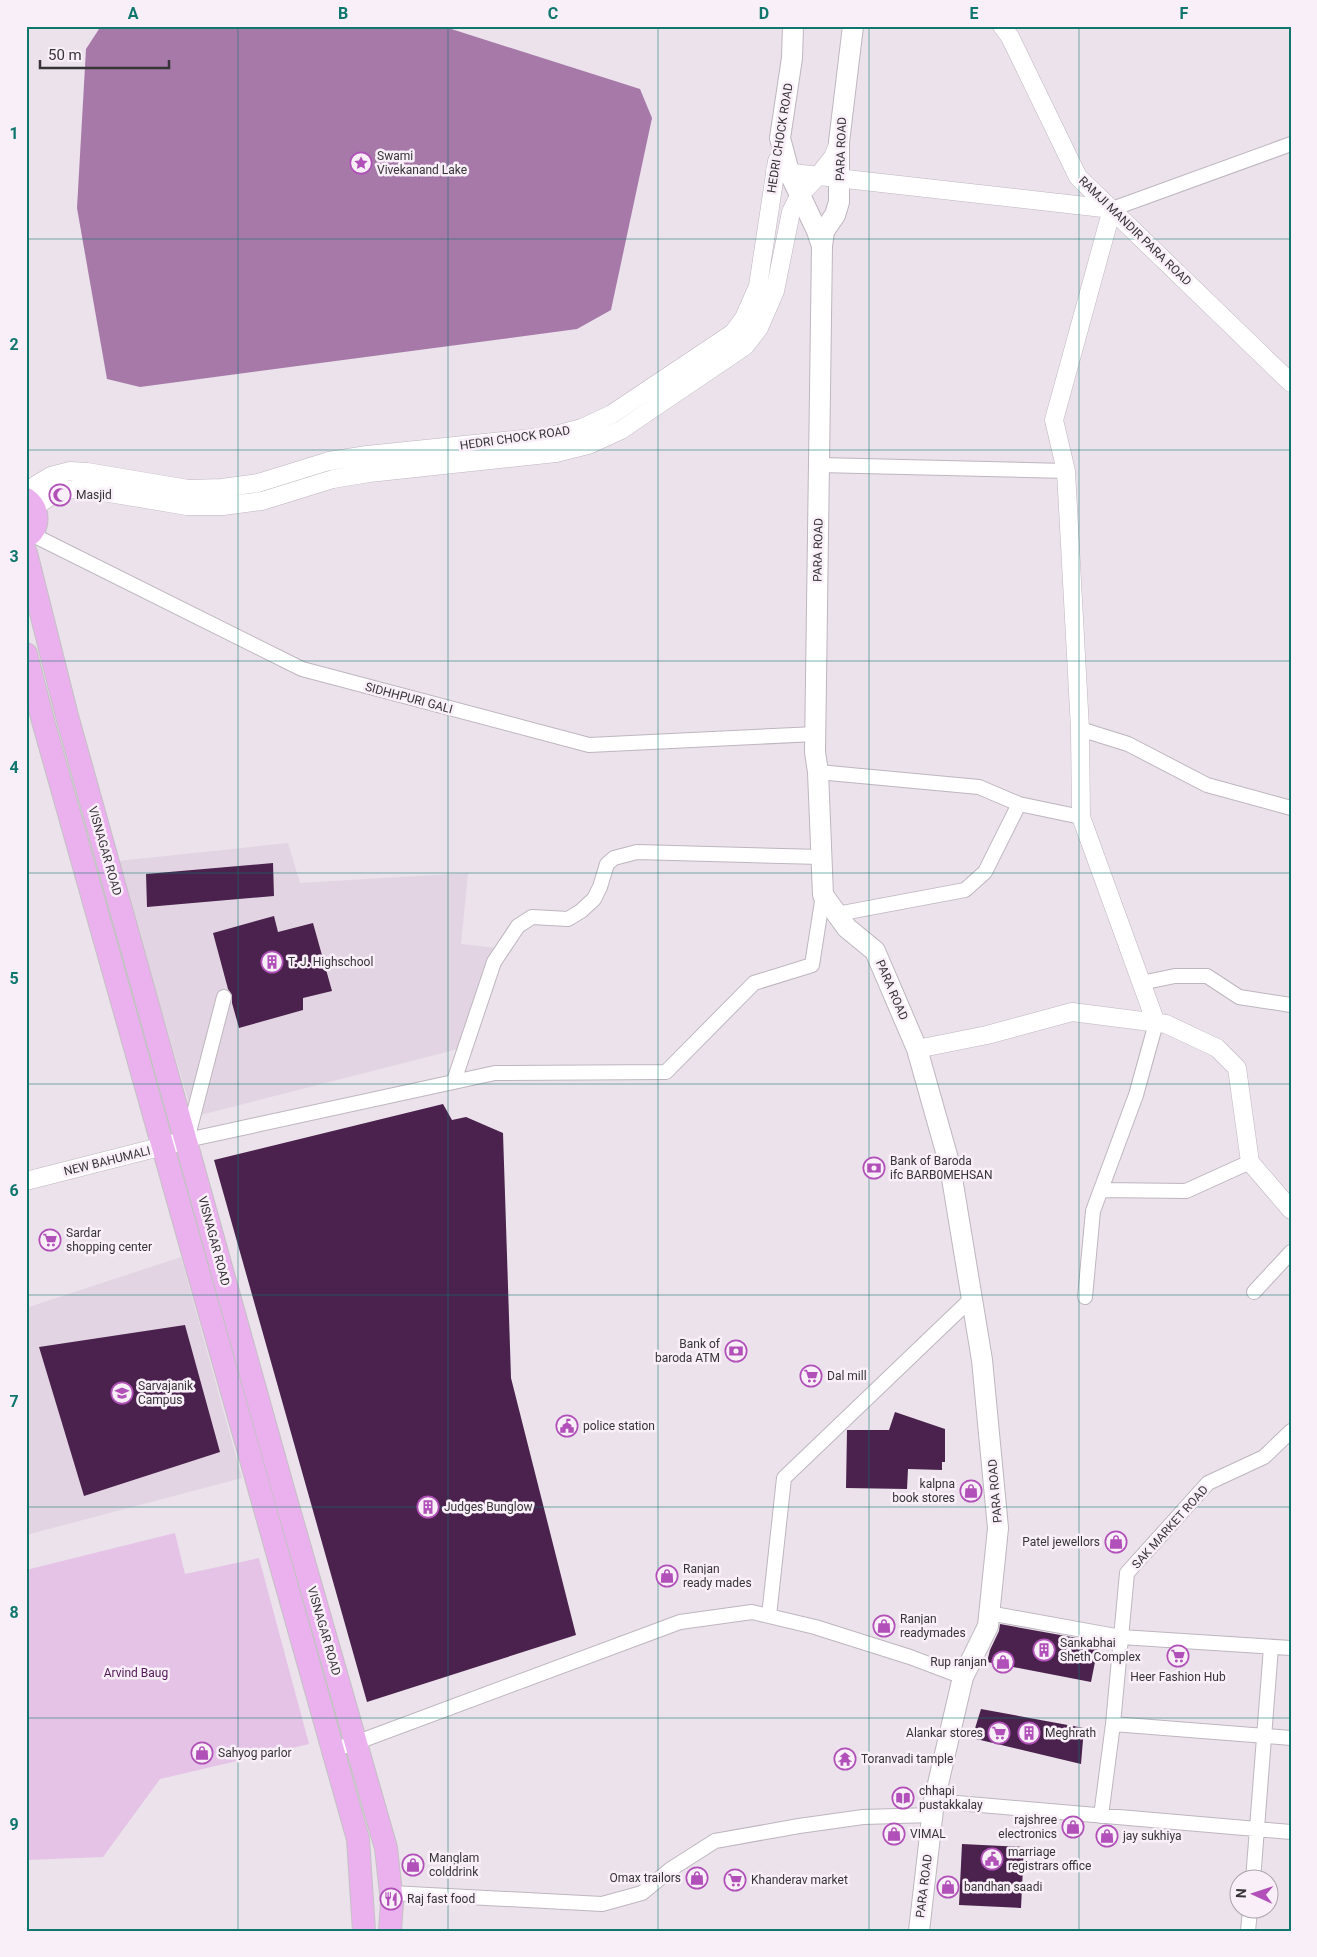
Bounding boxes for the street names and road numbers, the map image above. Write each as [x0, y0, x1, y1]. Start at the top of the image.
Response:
street label: HEDRI CHOCK ROAD [764, 82, 796, 194]
street label: PARA ROAD [833, 117, 849, 181]
street label: RAMJI MANDIR PARA ROAD [1076, 173, 1194, 289]
street label: HEDRI CHOCK ROAD [459, 423, 571, 453]
street label: PARA ROAD [810, 518, 826, 582]
street label: SIDHHPURI GALI [364, 680, 454, 716]
street label: VISNAGAR ROAD [86, 805, 124, 897]
street label: PARA ROAD [873, 958, 911, 1022]
street label: NEW BAHUMALI [62, 1143, 152, 1179]
street label: VISNAGAR ROAD [195, 1195, 233, 1287]
street label: PARA ROAD [985, 1458, 1005, 1524]
street label: SAK MARKET ROAD [1129, 1483, 1211, 1571]
street label: VISNAGAR ROAD [305, 1585, 343, 1677]
street label: PARA ROAD [913, 1853, 935, 1919]

